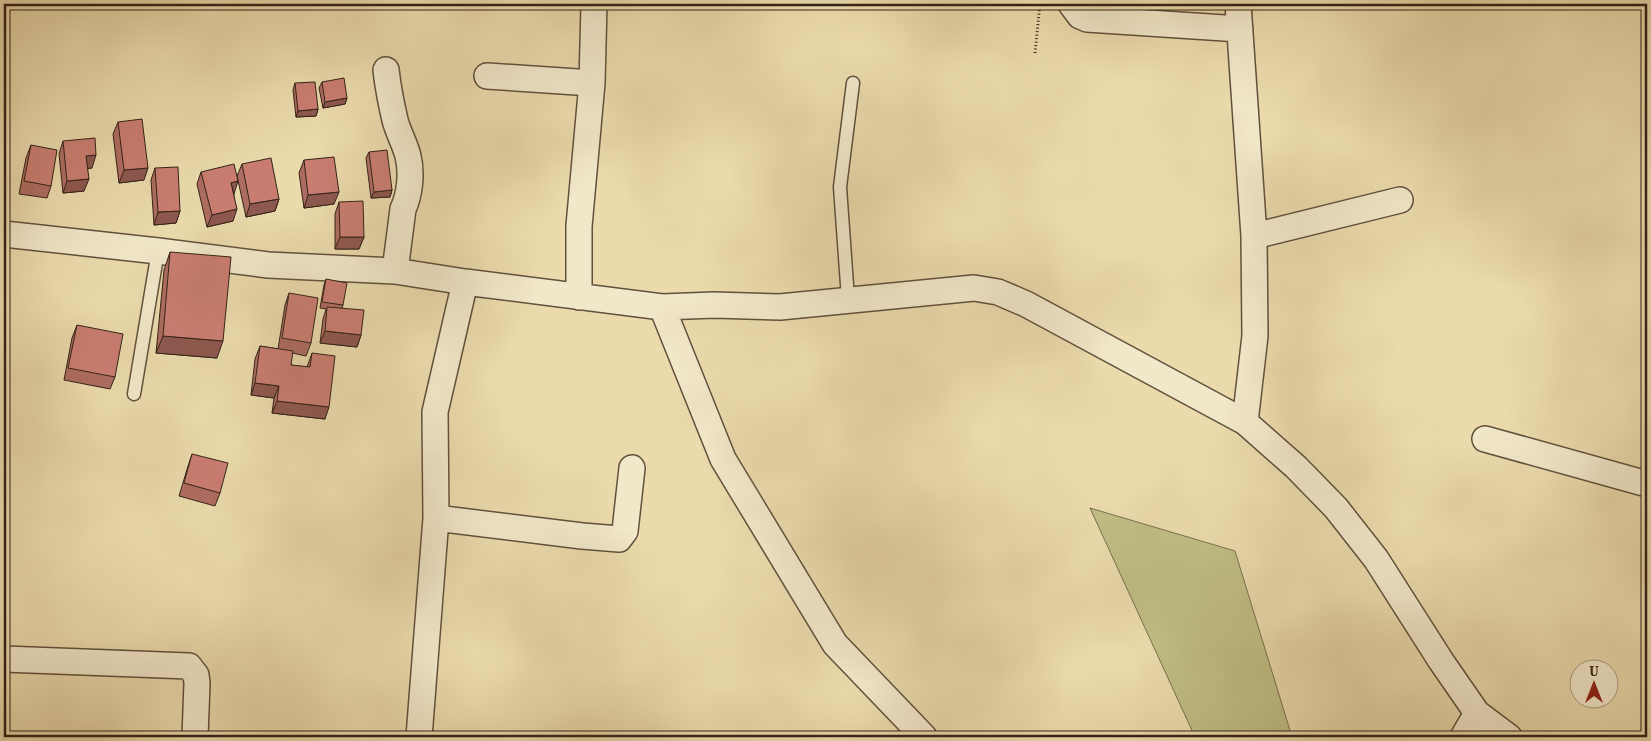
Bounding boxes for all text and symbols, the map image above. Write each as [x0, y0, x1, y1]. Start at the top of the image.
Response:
north arrow [1568, 658, 1618, 708]
text: U [1589, 663, 1599, 682]

